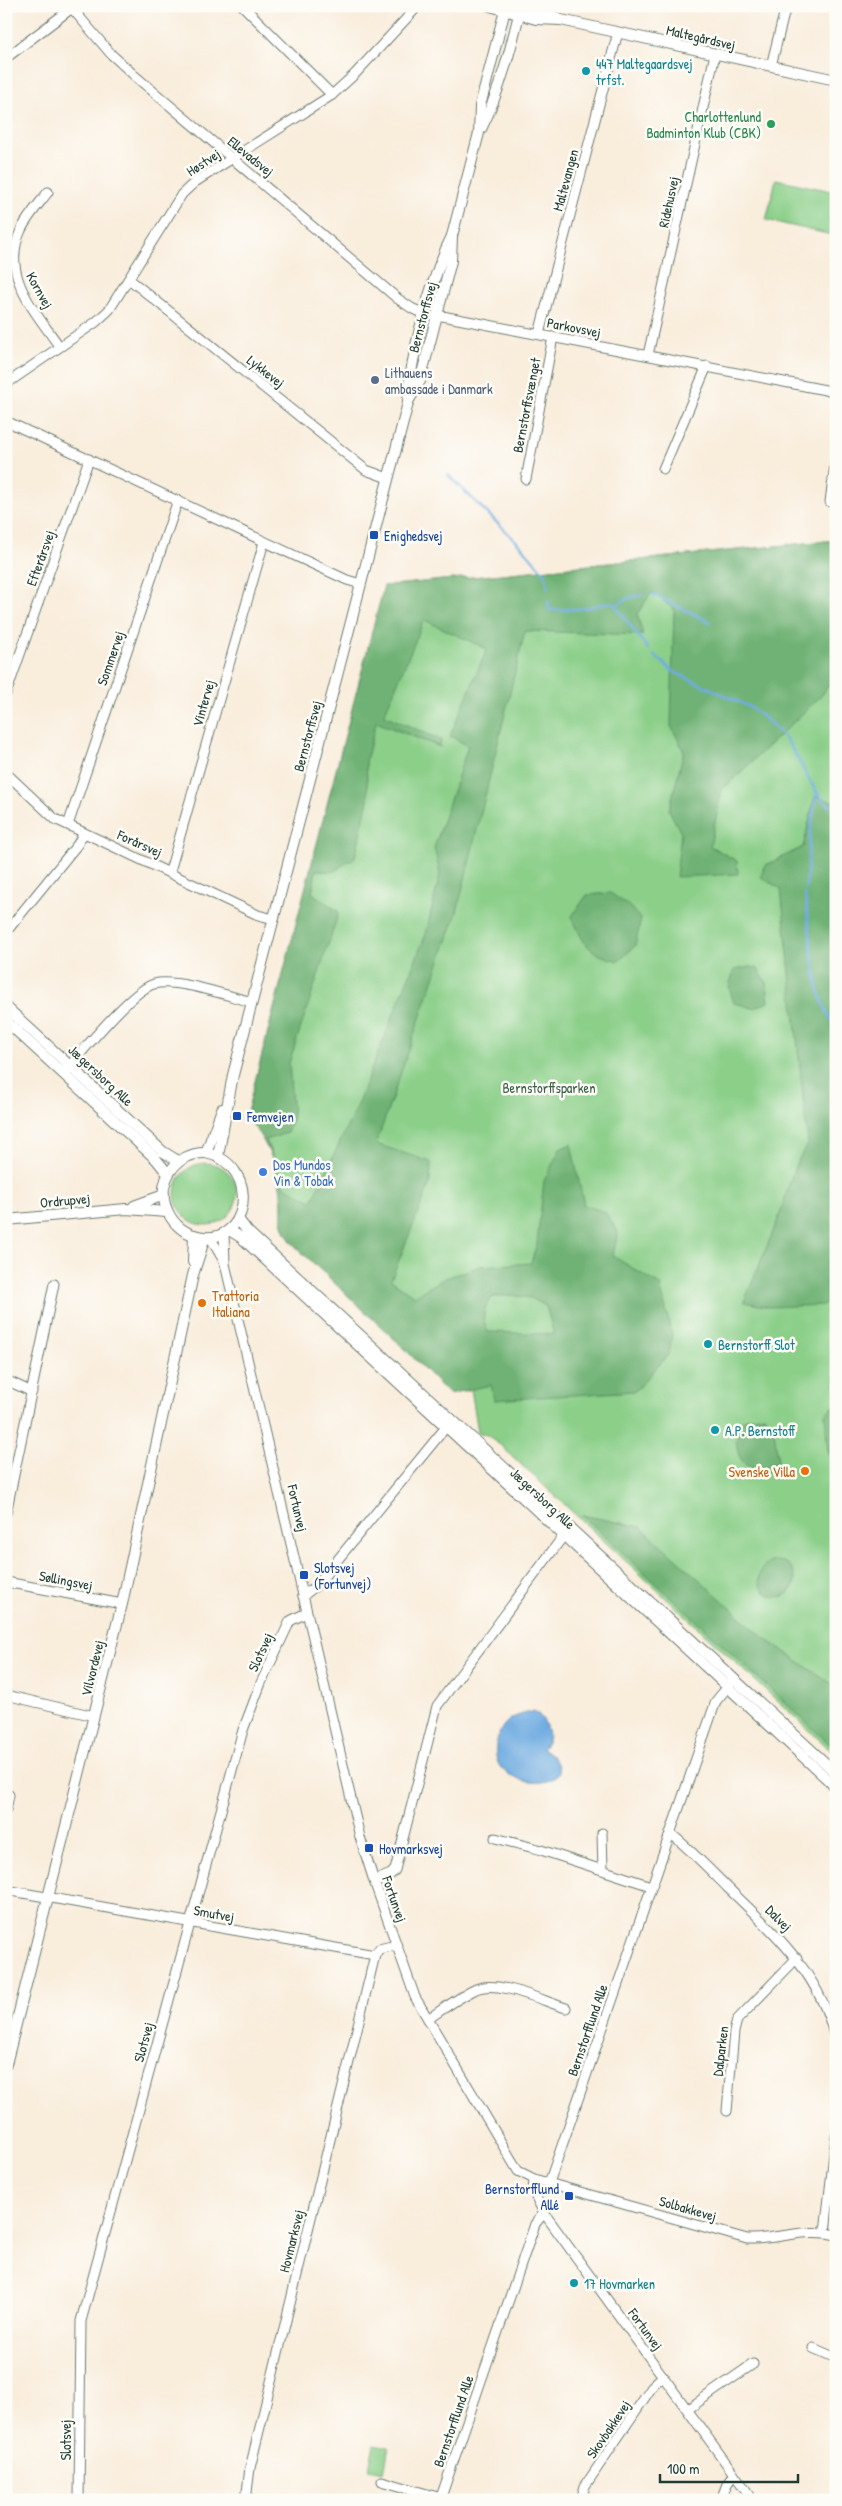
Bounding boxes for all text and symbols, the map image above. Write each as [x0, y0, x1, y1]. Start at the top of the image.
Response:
street label: Maltegårdsvej [664, 20, 737, 55]
place label: 447 Maltegaardsvej trfst. [596, 54, 693, 89]
marker: 447 Maltegaardsvej trfst. [580, 65, 592, 77]
place label: Charlottenlund Badminton Klub (CBK) [646, 107, 762, 142]
marker: Charlottenlund Badminton Klub (CBK) [765, 118, 777, 130]
street label: Ellevadsvej [223, 132, 278, 181]
street label: Høstvej [182, 144, 224, 181]
street label: Maltevangen [548, 147, 583, 213]
street label: Ridehusvej [653, 175, 684, 230]
street label: Kornvej [21, 268, 58, 312]
street label: Bernstorffsvej [403, 279, 442, 355]
street label: Parkovsvej [545, 312, 603, 343]
street label: Lykkevej [243, 350, 289, 392]
street label: Bernstorffsvænget [507, 356, 546, 454]
place label: Lithauens ambassade i Danmark [385, 363, 493, 398]
marker: Lithauens ambassade i Danmark [369, 374, 381, 386]
place label: Enighedsvej [384, 526, 443, 546]
street label: Efterårsvej [21, 528, 60, 589]
marker: Enighedsvej [368, 529, 380, 541]
street label: Sommervej [92, 628, 129, 688]
street label: Vintervej [187, 678, 220, 729]
street label: Bernstorffsvej [288, 698, 327, 774]
street label: Forårsvej [113, 824, 165, 862]
street label: Jægersborg Alle [64, 1040, 138, 1111]
park label: Bernstorffsparken [503, 1078, 595, 1098]
place label: Femvejen [246, 1107, 294, 1127]
marker: Femvejen [231, 1110, 243, 1122]
place label: Dos Mundos Vin & Tobak [273, 1155, 334, 1190]
marker: Dos Mundos Vin & Tobak [257, 1166, 269, 1178]
street label: Ordrupvej [39, 1188, 91, 1213]
place label: Trattoria Italiana [212, 1286, 259, 1321]
marker: Trattoria Italiana [196, 1297, 208, 1309]
place label: Bernstorff Slot [718, 1335, 795, 1354]
marker: Bernstorff Slot [702, 1338, 714, 1350]
place label: A.P. Bernstoff [725, 1421, 796, 1440]
marker: A.P. Bernstoff [709, 1424, 721, 1436]
place label: Svenske Villa [729, 1462, 796, 1481]
street label: Jægersborg Alle [506, 1463, 580, 1534]
marker: Svenske Villa [799, 1465, 811, 1477]
street label: Fortunvej [282, 1482, 313, 1534]
place label: Slotsvej (Fortunvej) [314, 1558, 371, 1594]
street label: Søllingsvej [38, 1566, 94, 1595]
marker: Slotsvej (Fortunvej) [298, 1569, 310, 1581]
street label: Slotsvej [243, 1630, 278, 1675]
street label: Vilvordevej [76, 1638, 109, 1698]
place label: Hovmarksvej [379, 1839, 443, 1859]
marker: Hovmarksvej [363, 1842, 375, 1854]
street label: Fortunvej [377, 1873, 412, 1925]
street label: Smutvej [192, 1900, 236, 1927]
street label: Dalvej [761, 1900, 796, 1936]
street label: Bernstorfflund Alle [562, 1981, 612, 2078]
street label: Slotsvej [129, 2020, 158, 2064]
street label: Dalparken [707, 2025, 733, 2077]
place label: Bernstorfflund Allé [485, 2179, 560, 2214]
marker: Bernstorfflund Allé [563, 2190, 575, 2202]
street label: Solbakkevej [657, 2191, 719, 2226]
street label: Hovmarksvej [274, 2208, 309, 2275]
place label: 17 Hovmarken [584, 2274, 655, 2293]
marker: 17 Hovmarken [568, 2277, 580, 2289]
street label: Fortunvej [623, 2303, 668, 2354]
street label: Bernstorfflund Alle [428, 2372, 478, 2469]
street label: Skovbakkevej [582, 2396, 635, 2462]
street label: Slotsvej [56, 2420, 76, 2460]
scale bar [660, 2451, 797, 2483]
text: 100 m [667, 2458, 700, 2479]

